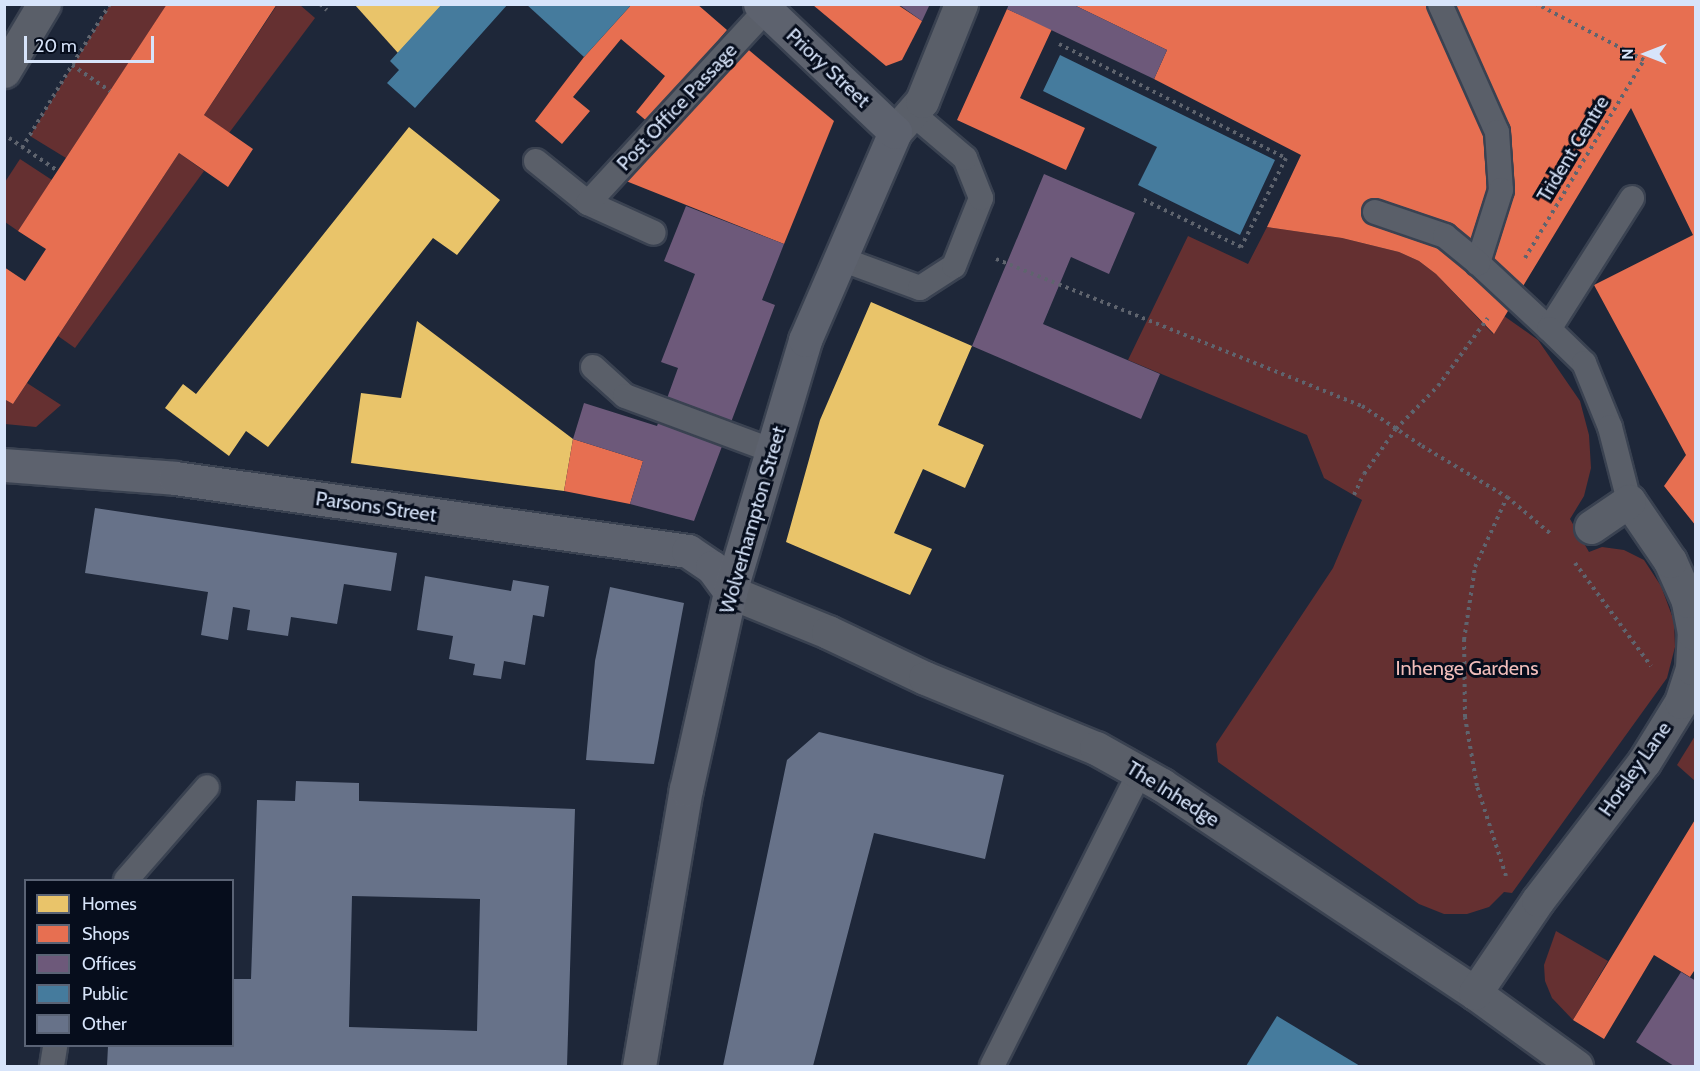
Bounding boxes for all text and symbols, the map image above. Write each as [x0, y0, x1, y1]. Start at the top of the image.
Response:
street label: Priory Street [781, 23, 875, 113]
scale bar [27, 24, 158, 62]
north arrow [1616, 24, 1676, 84]
text: 20 m [35, 35, 77, 57]
street label: Post Office Passage [612, 38, 742, 176]
text: N [1618, 48, 1637, 60]
street label: Trident Centre [1532, 92, 1614, 206]
street label: Wolverhampton Street [715, 424, 791, 616]
street label: Parsons Street [314, 487, 438, 527]
park label: Inhenge Gardens [1396, 656, 1538, 680]
street label: Horsley Lane [1594, 717, 1676, 821]
street label: The Inhedge [1122, 756, 1224, 832]
legend [24, 879, 234, 1047]
text: Homes [82, 893, 137, 915]
text: Shops [82, 923, 130, 945]
text: Offices [82, 953, 136, 975]
text: Public [82, 983, 128, 1005]
text: Other [82, 1013, 127, 1035]

